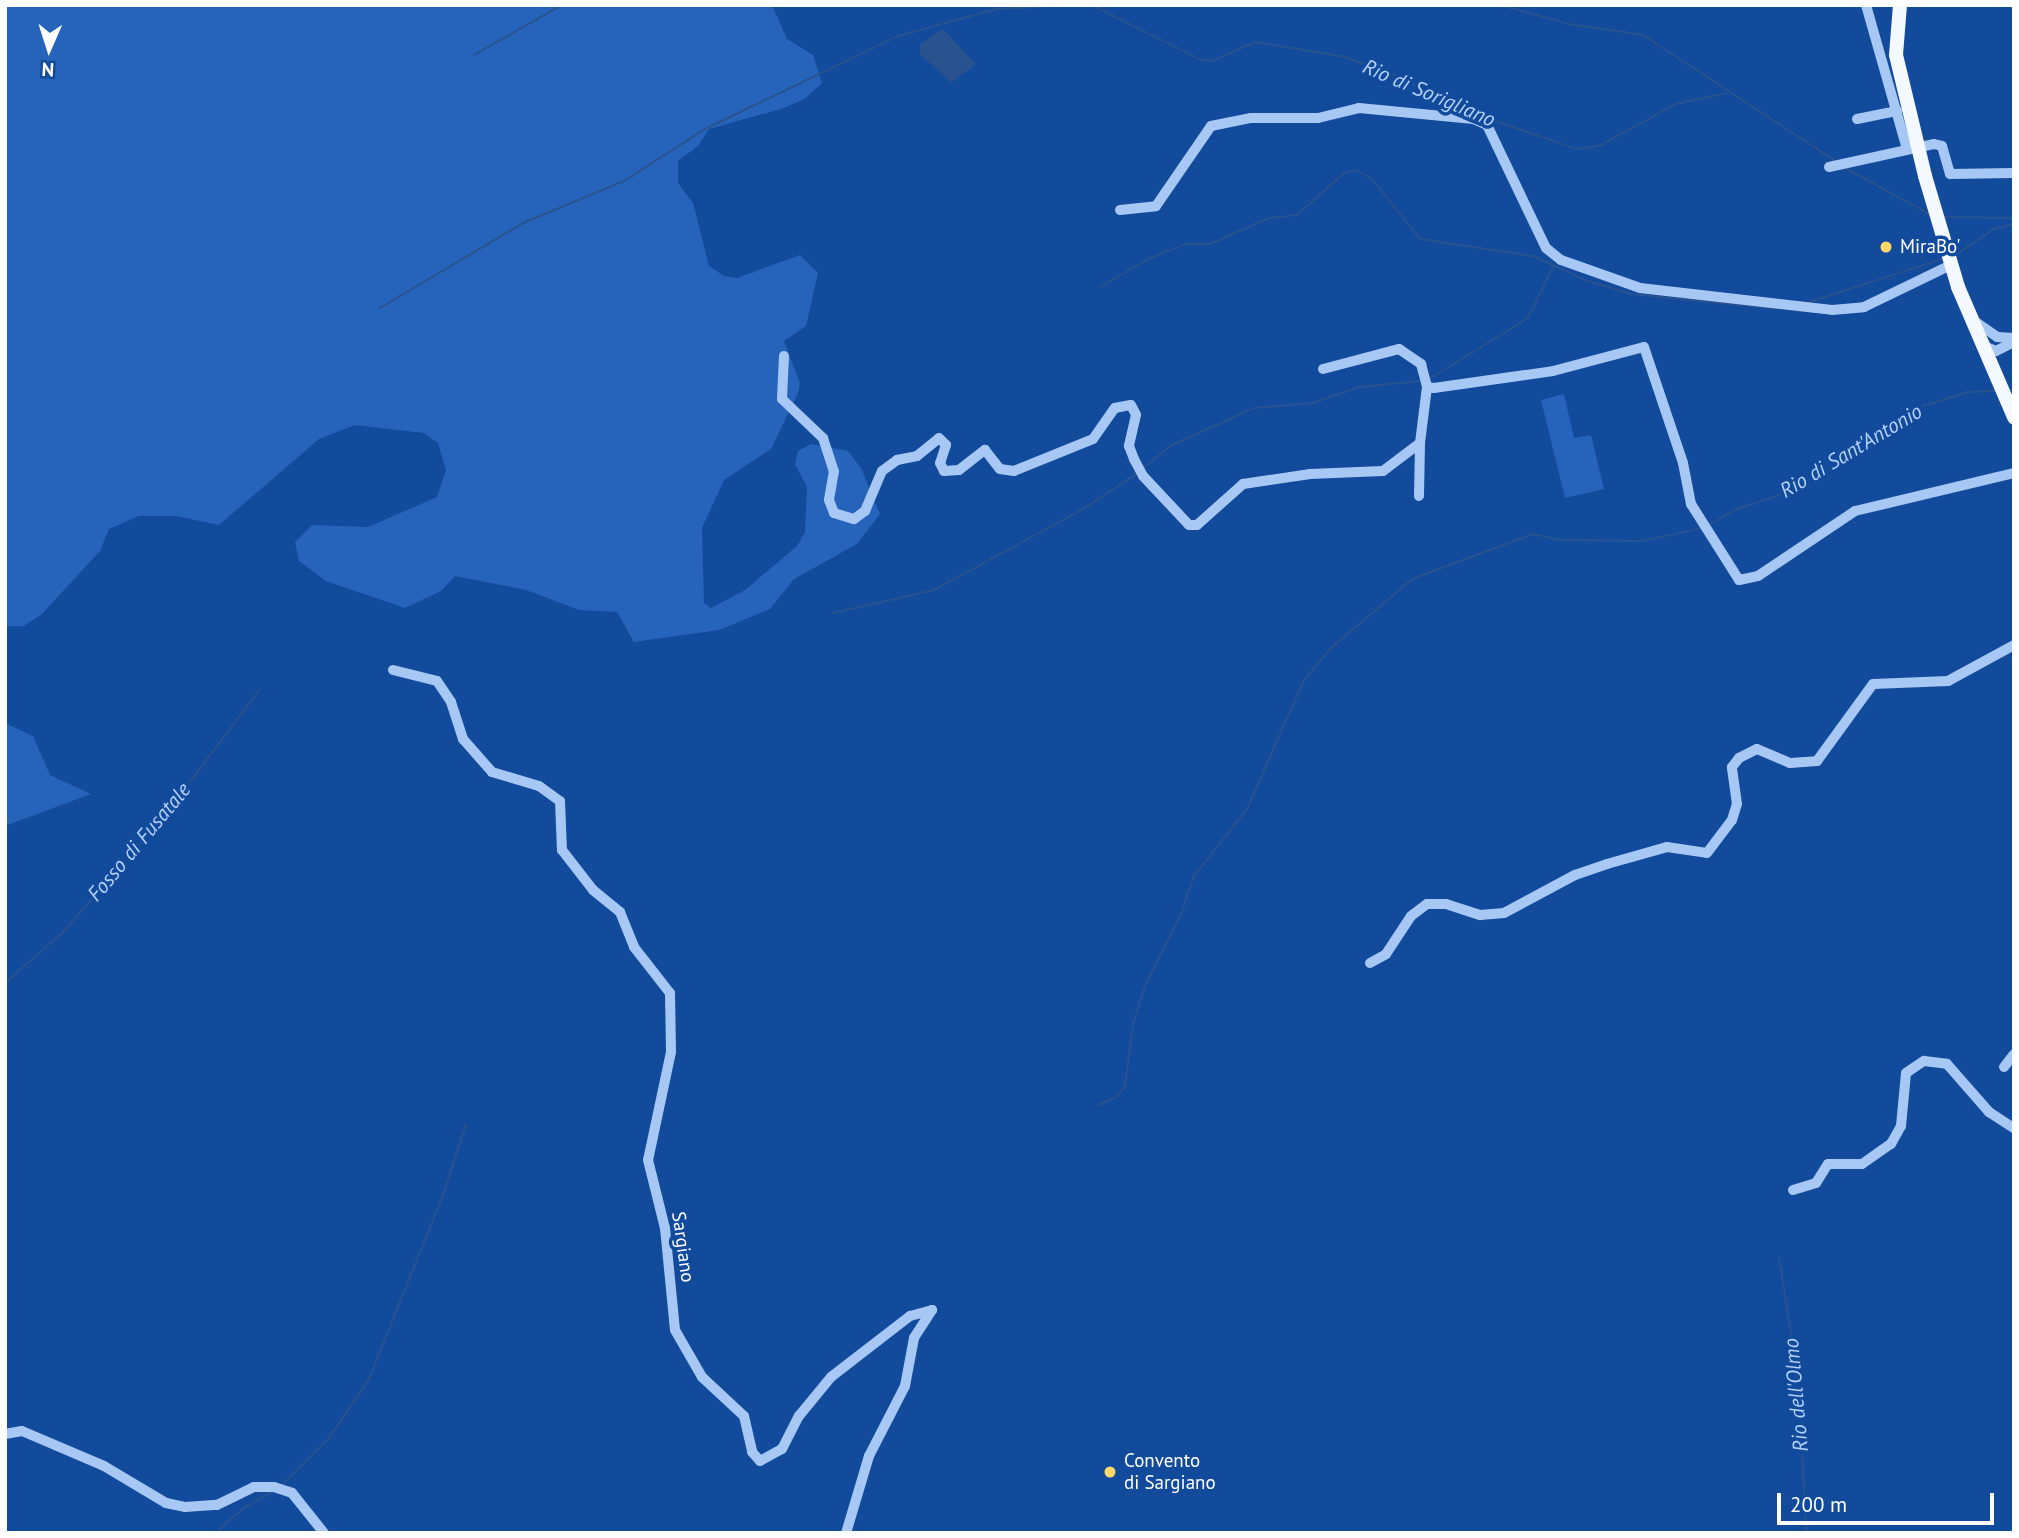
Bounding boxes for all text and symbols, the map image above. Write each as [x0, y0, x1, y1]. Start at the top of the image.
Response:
north arrow [14, 14, 84, 84]
water label: Rio di Sorigliano [1359, 54, 1499, 132]
text: N [41, 58, 55, 82]
place label: MiraBo' [1900, 236, 1960, 258]
marker: MiraBo' [1878, 239, 1894, 255]
water label: Rio di Sant'Antonio [1775, 399, 1927, 503]
water label: Fosso di Fusatale [82, 778, 196, 906]
street label: Sargiano [667, 1210, 699, 1284]
water label: Rio dell'Olmo [1778, 1337, 1814, 1453]
place label: Convento di Sargiano [1124, 1450, 1216, 1494]
marker: Convento di Sargiano [1102, 1464, 1118, 1480]
scale bar [1781, 1478, 1998, 1522]
text: 200 m [1790, 1491, 1847, 1518]

